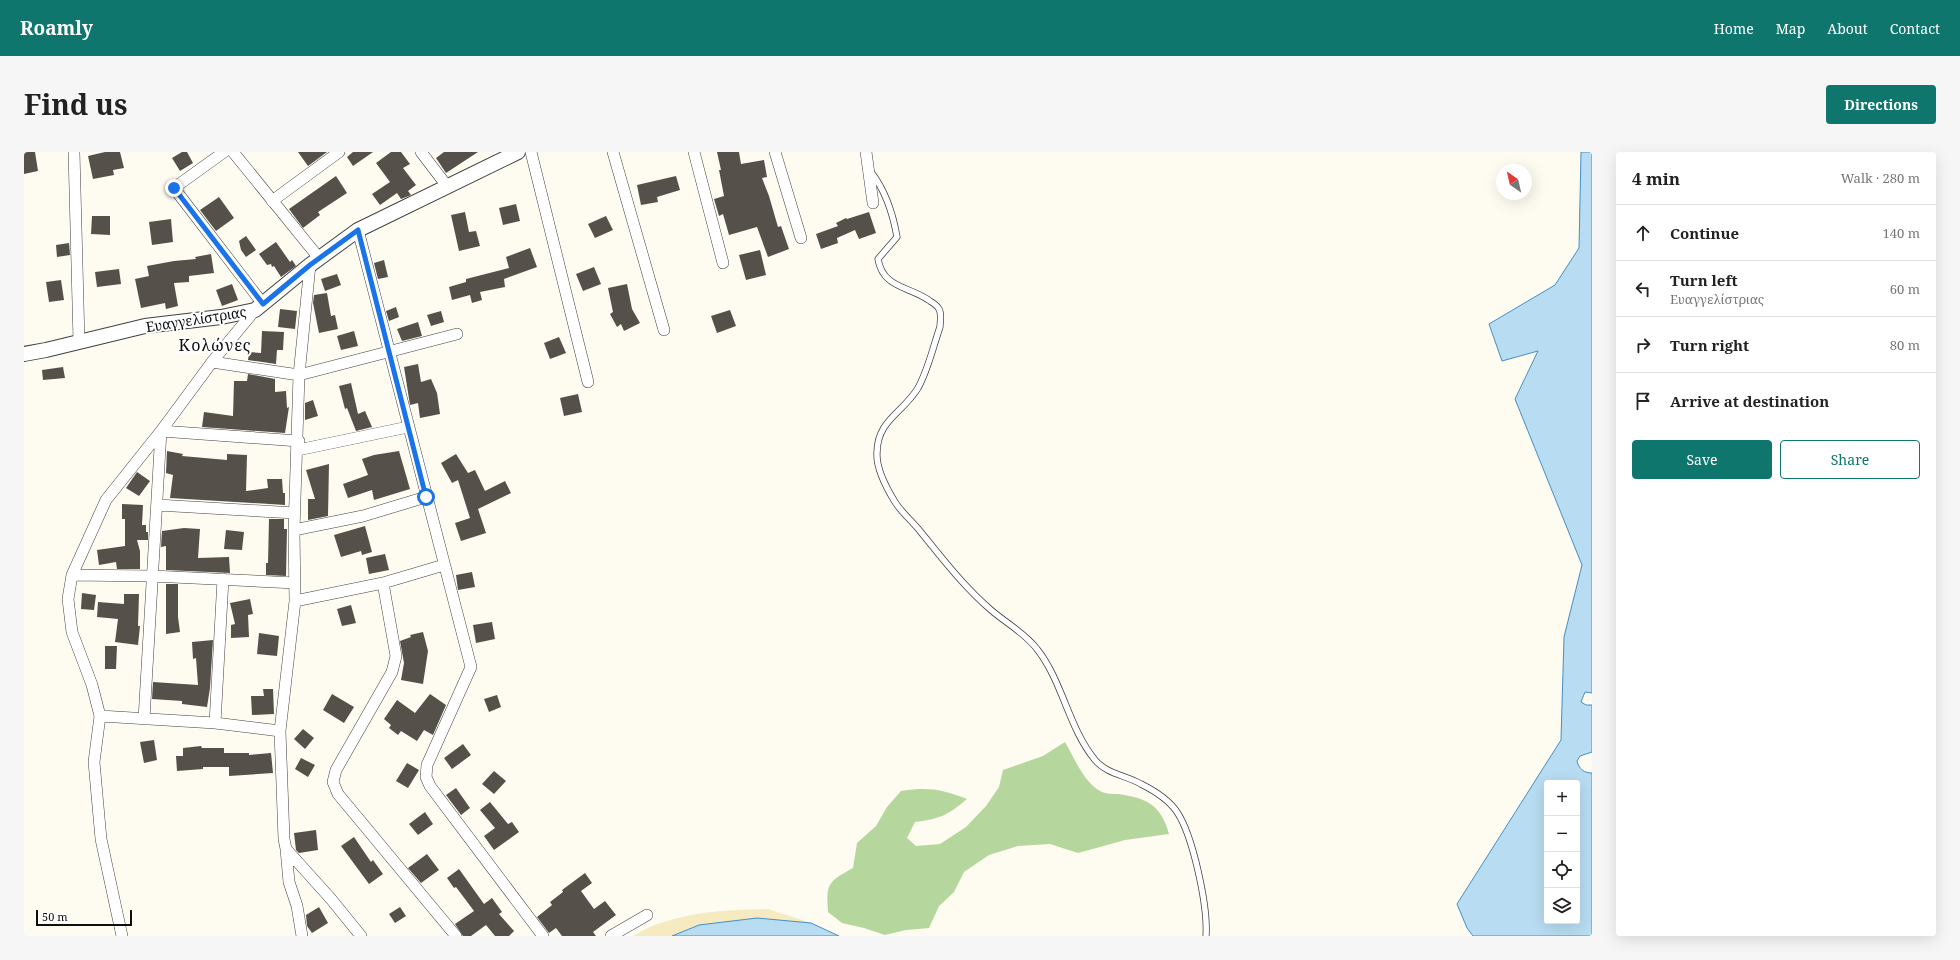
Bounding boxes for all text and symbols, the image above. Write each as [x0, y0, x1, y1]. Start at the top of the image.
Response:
text: Roamly [20, 15, 93, 41]
text: Home [1714, 19, 1754, 38]
text: Map [1776, 19, 1805, 38]
text: About [1827, 19, 1868, 38]
text: Contact [1890, 19, 1940, 38]
text: Find us [24, 85, 128, 123]
button: Directions [1826, 85, 1936, 124]
north arrow [1496, 164, 1532, 200]
text: 4 min [1632, 167, 1680, 190]
text: Walk · 280 m [1841, 169, 1920, 187]
route end [165, 179, 183, 197]
icon: ahead [1632, 222, 1654, 244]
text: Continue [1670, 223, 1739, 243]
text: 140 m [1883, 224, 1920, 242]
text: Turn left [1670, 270, 1738, 290]
icon: left [1632, 278, 1654, 300]
text: 60 m [1890, 280, 1920, 298]
text: Ευαγγελίστριας [1670, 290, 1764, 308]
street label: Ευαγγελίστριας [145, 302, 248, 336]
district label: Κολώνες [178, 334, 252, 356]
icon: right [1632, 334, 1654, 356]
text: Turn right [1670, 335, 1749, 355]
text: 80 m [1890, 336, 1920, 354]
icon: arrive [1632, 390, 1654, 412]
text: Arrive at destination [1670, 391, 1829, 411]
button: Save [1632, 440, 1772, 479]
button: Share [1780, 440, 1920, 479]
route start [417, 488, 435, 506]
map controls [1544, 780, 1580, 924]
button: + [1544, 780, 1580, 816]
button: − [1544, 816, 1580, 852]
button: locate [1544, 852, 1580, 888]
button: layers [1544, 888, 1580, 924]
scale bar [36, 908, 132, 927]
text: 50 m [42, 909, 68, 924]

